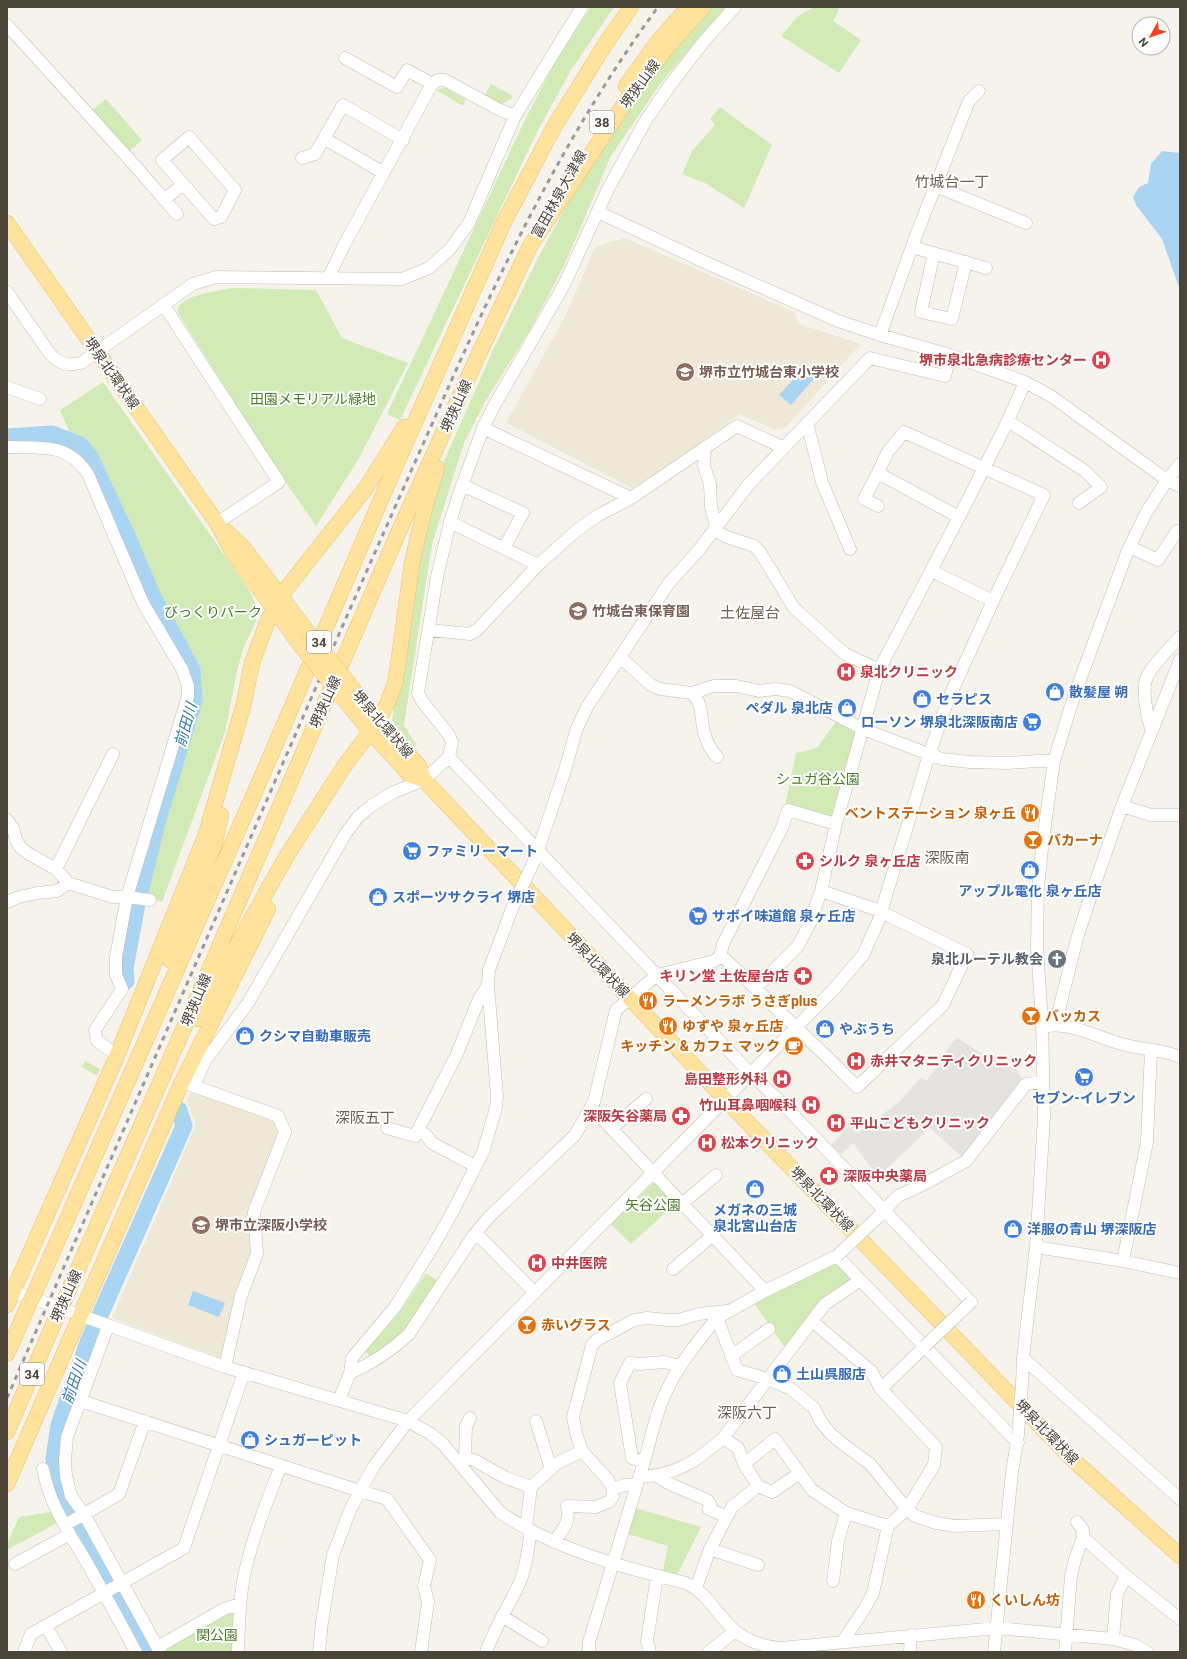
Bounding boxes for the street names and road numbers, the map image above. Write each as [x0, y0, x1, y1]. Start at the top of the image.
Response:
street label: 堺狭山線 [617, 57, 663, 111]
road number: 38 [590, 111, 614, 133]
street label: 富田林泉大津線 [528, 147, 590, 241]
street label: 堺泉北環状線 [81, 334, 143, 412]
street label: 堺狭山線 [437, 377, 475, 435]
road number: 34 [307, 631, 331, 653]
street label: 堺狭山線 [306, 673, 344, 731]
street label: 堺泉北環状線 [349, 687, 417, 761]
street label: 堺泉北環状線 [563, 929, 633, 1001]
street label: 堺狭山線 [178, 971, 214, 1029]
street label: 堺泉北環状線 [787, 1163, 857, 1235]
street label: 堺狭山線 [47, 1267, 85, 1325]
road number: 34 [20, 1363, 44, 1385]
street label: 堺泉北環状線 [1012, 1396, 1082, 1468]

